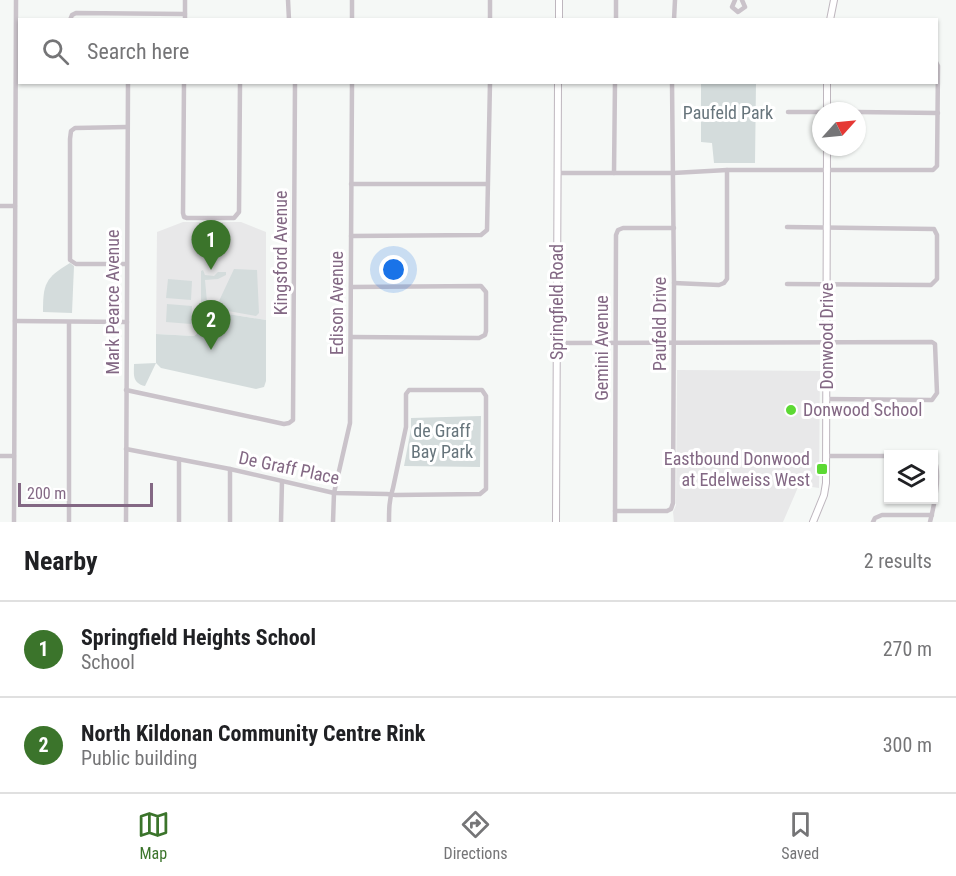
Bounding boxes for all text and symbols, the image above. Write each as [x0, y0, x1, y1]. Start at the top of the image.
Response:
search box [18, 18, 938, 84]
icon: search [39, 35, 72, 68]
text: Search here [87, 39, 189, 64]
park label: Paufeld Park [683, 102, 773, 123]
north arrow [812, 102, 866, 156]
street label: Kingsford Avenue [270, 191, 291, 315]
pin: 1 [192, 220, 230, 270]
street label: Mark Pearce Avenue [102, 230, 123, 374]
street label: Springfield Road [546, 244, 567, 360]
street label: Edison Avenue [326, 251, 347, 355]
your location [379, 255, 408, 284]
street label: Paufeld Drive [649, 277, 670, 371]
street label: Donwood Drive [816, 283, 837, 389]
street label: Gemini Avenue [591, 295, 612, 401]
pin: 2 [192, 300, 230, 350]
place label: Donwood School [803, 399, 922, 420]
marker: Donwood School [784, 403, 798, 417]
park label: de Graff Bay Park [411, 420, 473, 462]
street label: De Graff Place [237, 447, 341, 488]
place label: Eastbound Donwood at Edelweiss West [664, 448, 810, 490]
map controls [884, 450, 938, 504]
button: layers [884, 450, 938, 504]
marker: Eastbound Donwood at Edelweiss West [815, 462, 829, 476]
scale bar [18, 480, 153, 508]
text: 200 m [27, 484, 66, 503]
text: Nearby [24, 546, 98, 576]
text: 2 results [864, 549, 932, 573]
text: Springfield Heights School [81, 625, 316, 650]
text: 1 [38, 637, 49, 661]
text: 270 m [883, 637, 932, 661]
text: School [81, 650, 135, 674]
text: North Kildonan Community Centre Rink [81, 721, 425, 746]
text: 2 [38, 733, 49, 757]
text: 300 m [883, 733, 932, 757]
text: Public building [81, 746, 197, 770]
tab: Map [137, 808, 170, 863]
tab: Directions [444, 808, 507, 863]
tab: Saved [781, 808, 819, 863]

